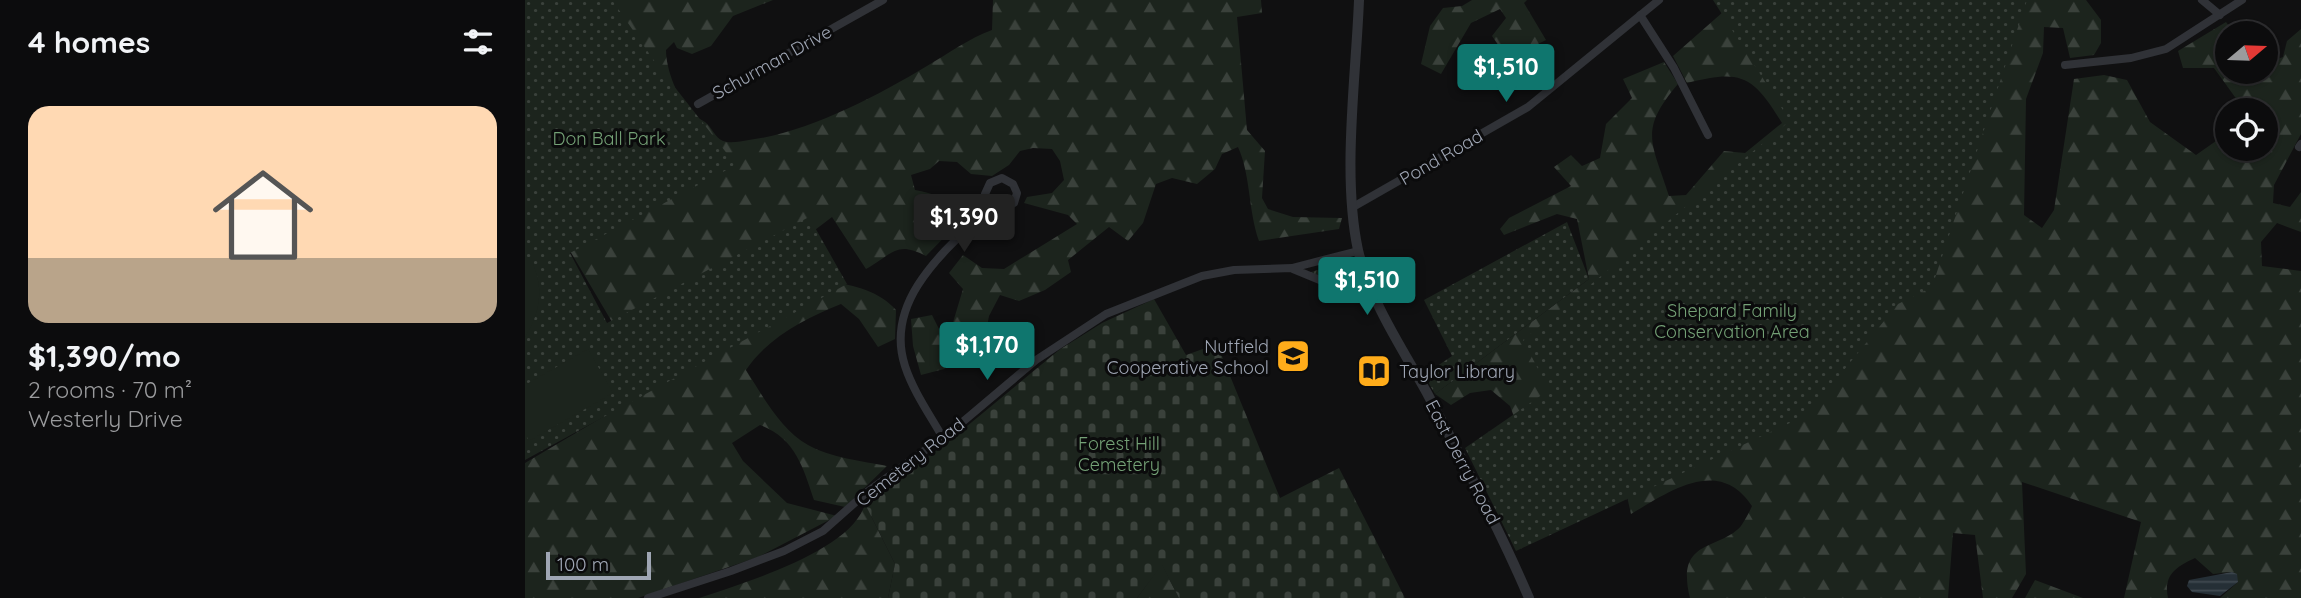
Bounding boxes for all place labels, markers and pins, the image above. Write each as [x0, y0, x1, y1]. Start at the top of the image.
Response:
pin: $1,510 [1449, 44, 1563, 104]
pin: $1,390 [907, 194, 1021, 254]
pin: $1,510 [1310, 258, 1424, 317]
pin: $1,170 [930, 322, 1044, 382]
place label: Nutfield Cooperative School [1107, 335, 1269, 379]
school or university icon: Nutfield Cooperative School [1274, 337, 1312, 375]
library icon: Taylor Library [1355, 352, 1393, 390]
place label: Taylor Library [1399, 360, 1515, 383]

